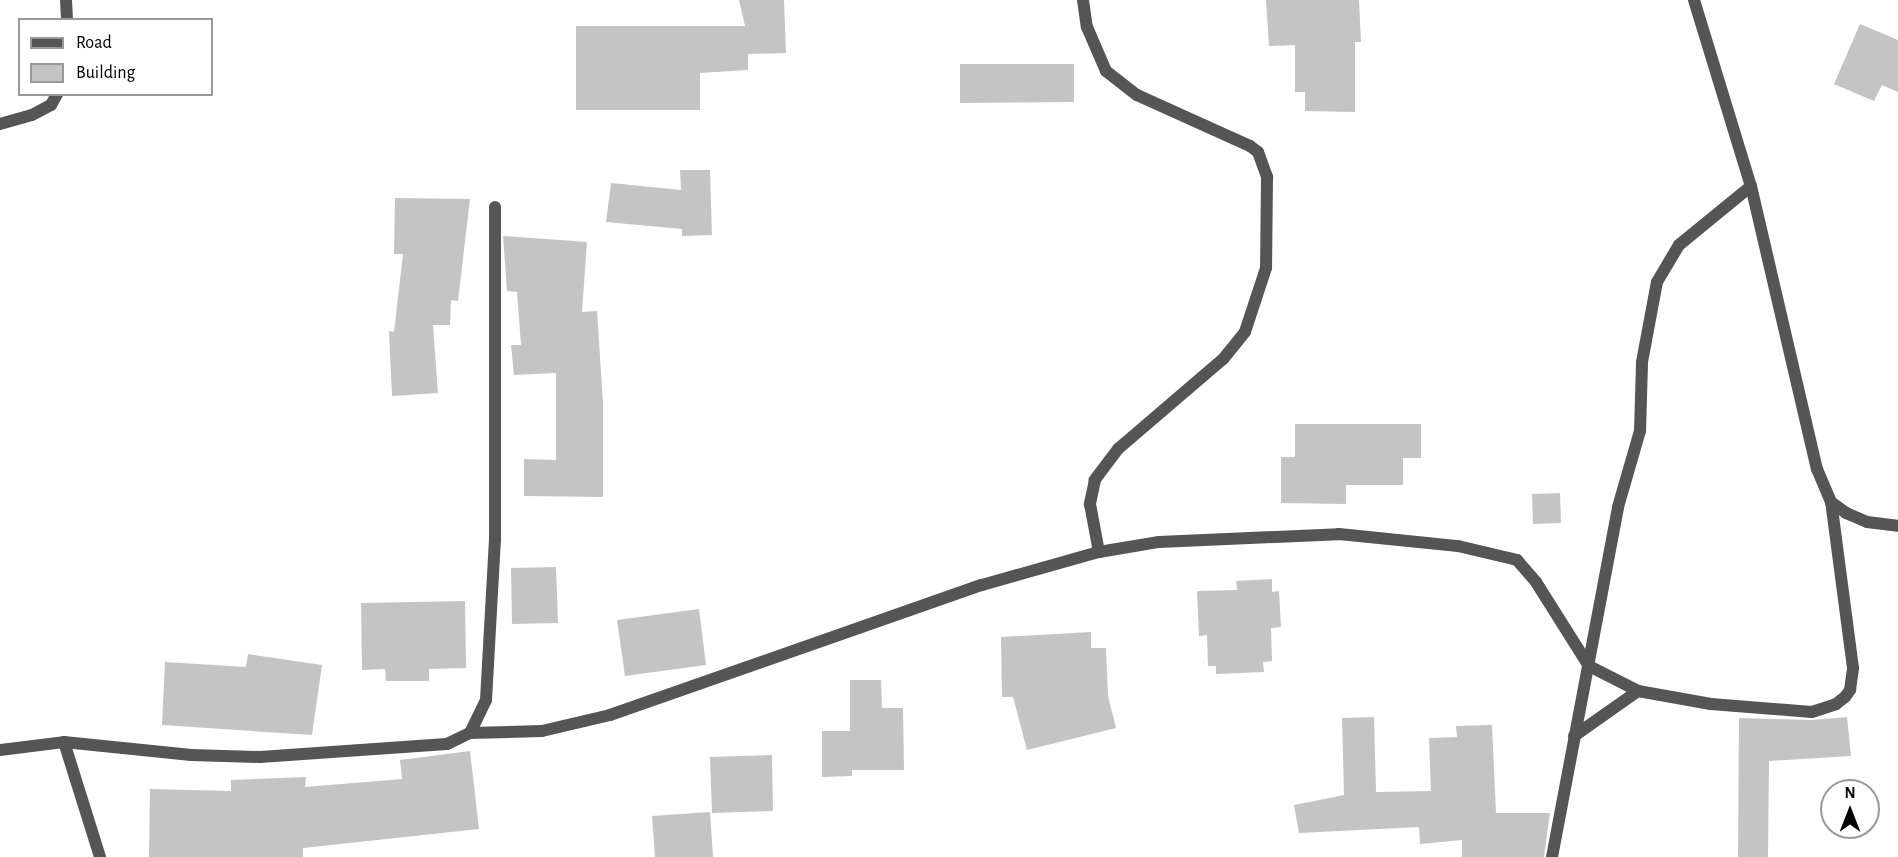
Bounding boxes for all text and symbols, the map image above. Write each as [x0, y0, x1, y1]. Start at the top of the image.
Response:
legend [18, 18, 213, 96]
text: Road [76, 34, 112, 52]
text: Building [76, 64, 135, 82]
north arrow [1820, 779, 1880, 839]
text: N [1844, 785, 1856, 801]

